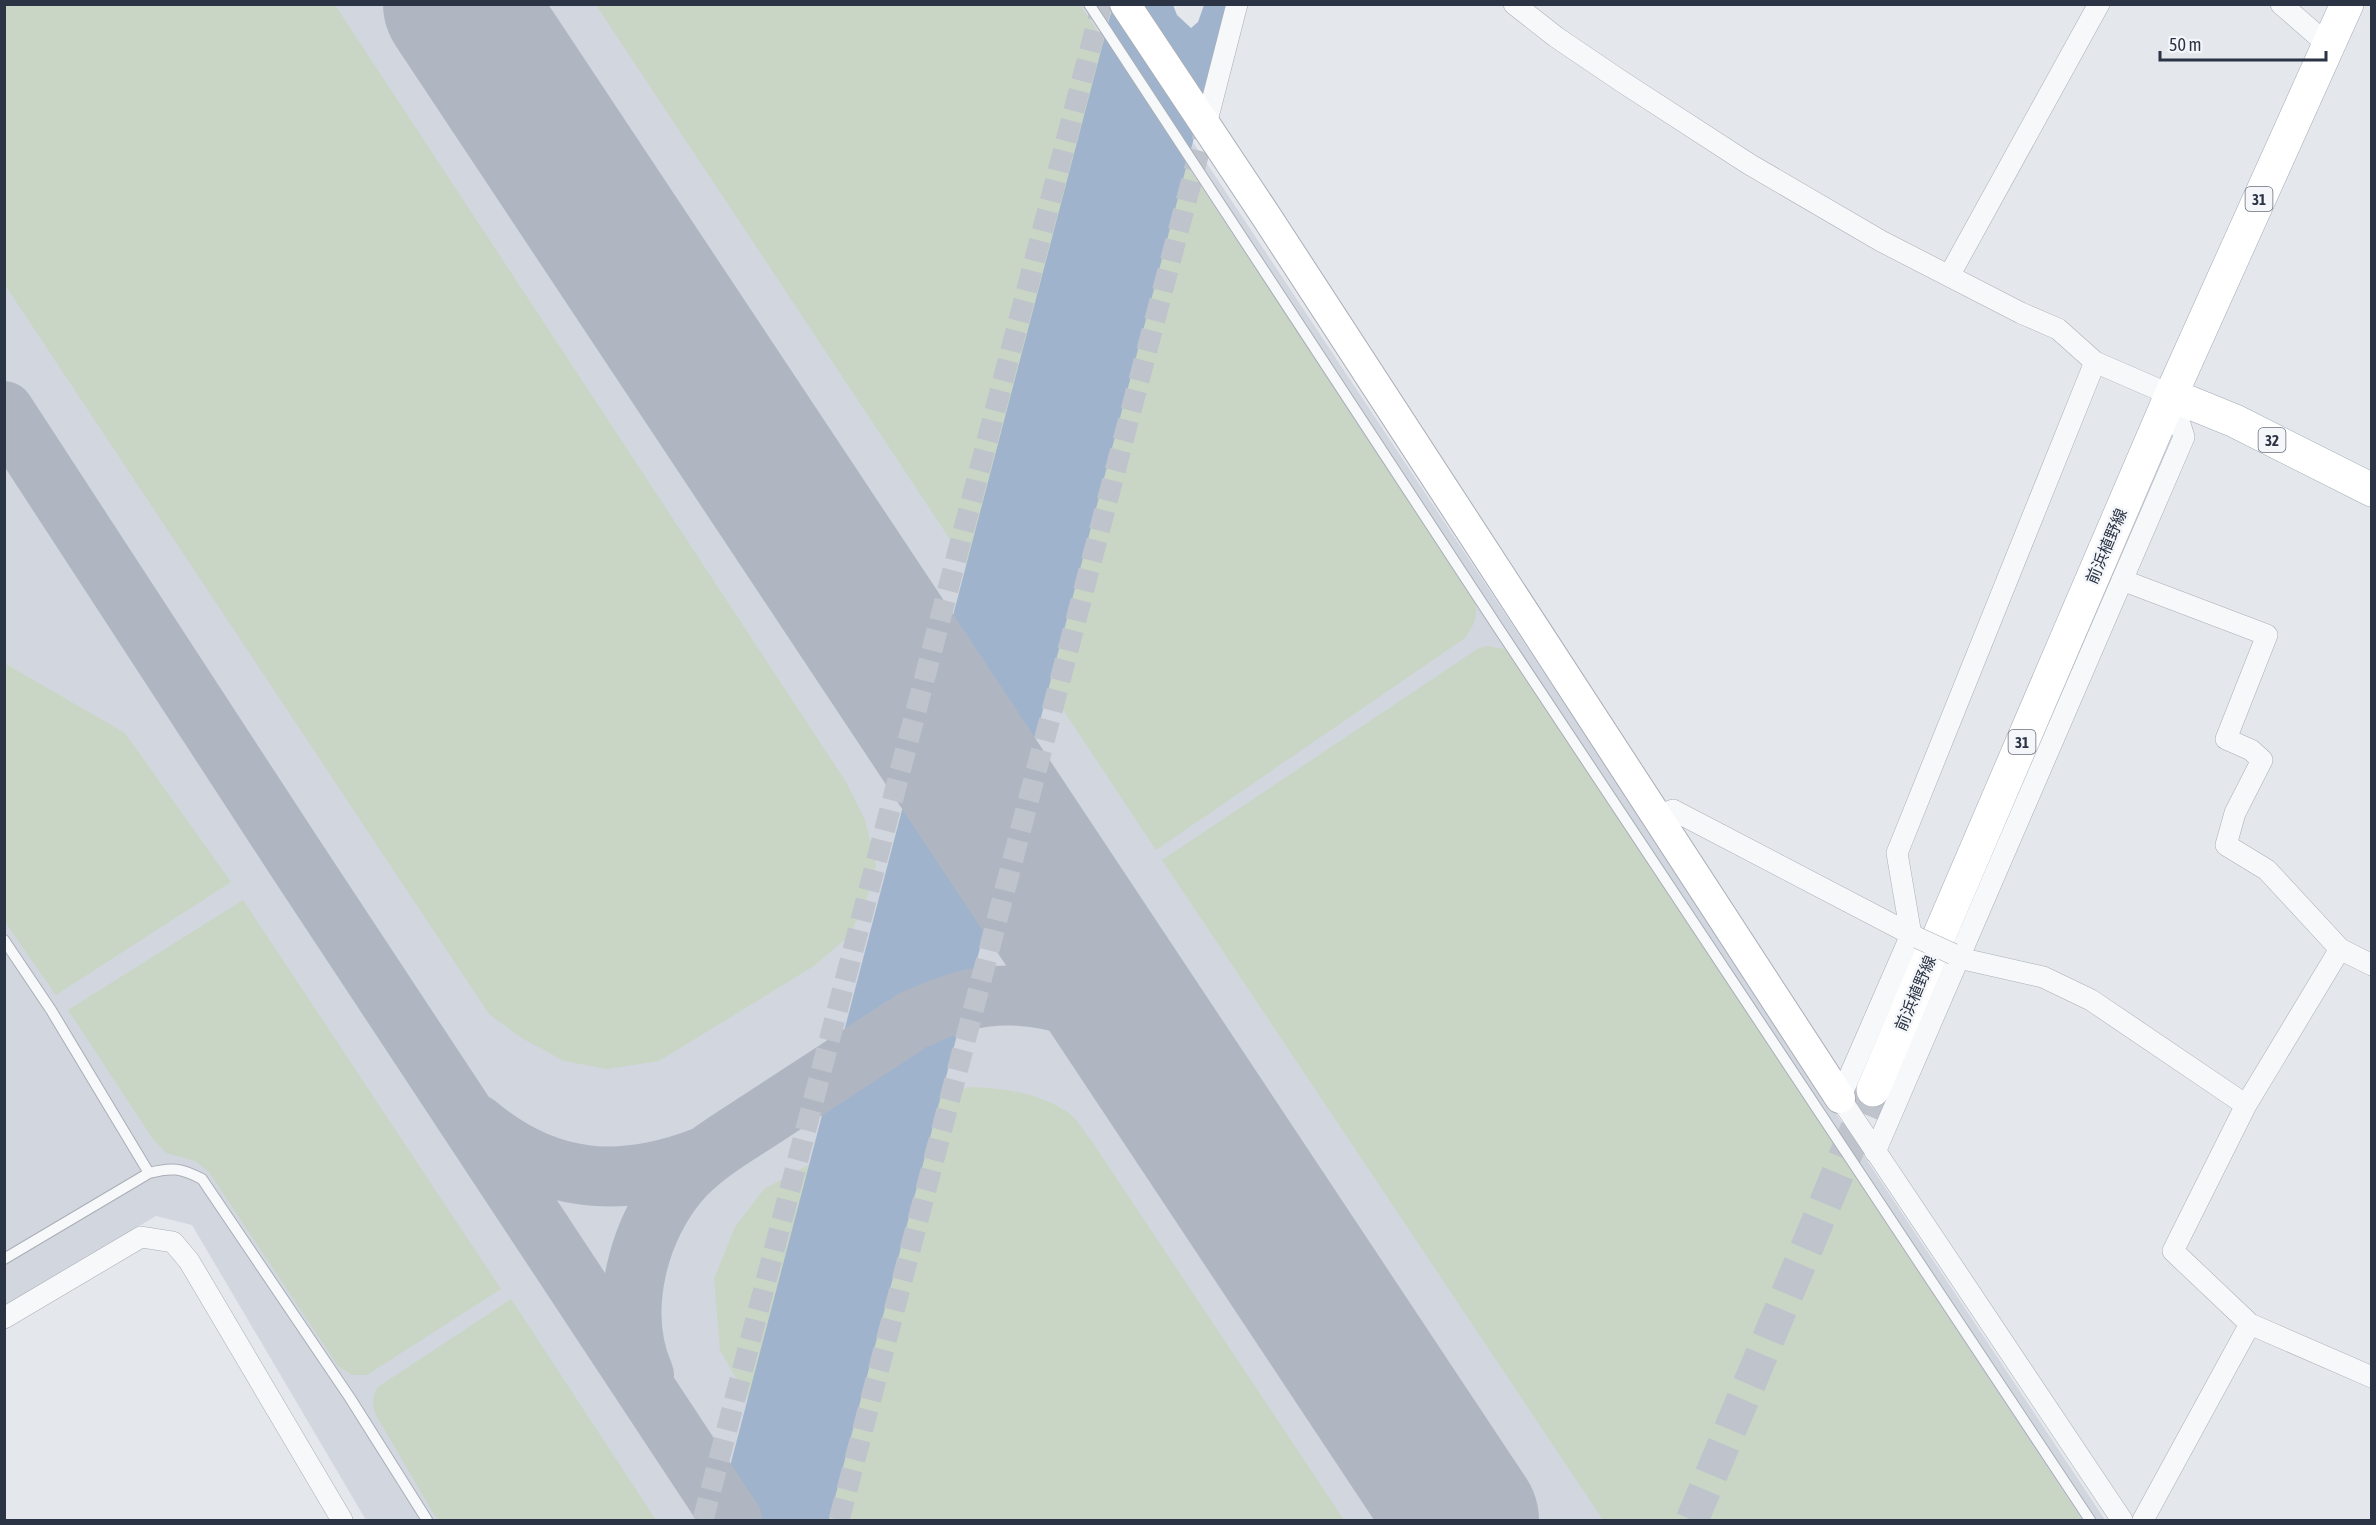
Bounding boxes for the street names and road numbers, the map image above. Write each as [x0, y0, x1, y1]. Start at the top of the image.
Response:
road number: 31 [2246, 187, 2272, 211]
road number: 32 [2258, 428, 2286, 452]
street label: 前浜植野線 [2082, 506, 2130, 586]
road number: 31 [2008, 730, 2036, 754]
street label: 前浜植野線 [1891, 953, 1939, 1033]

